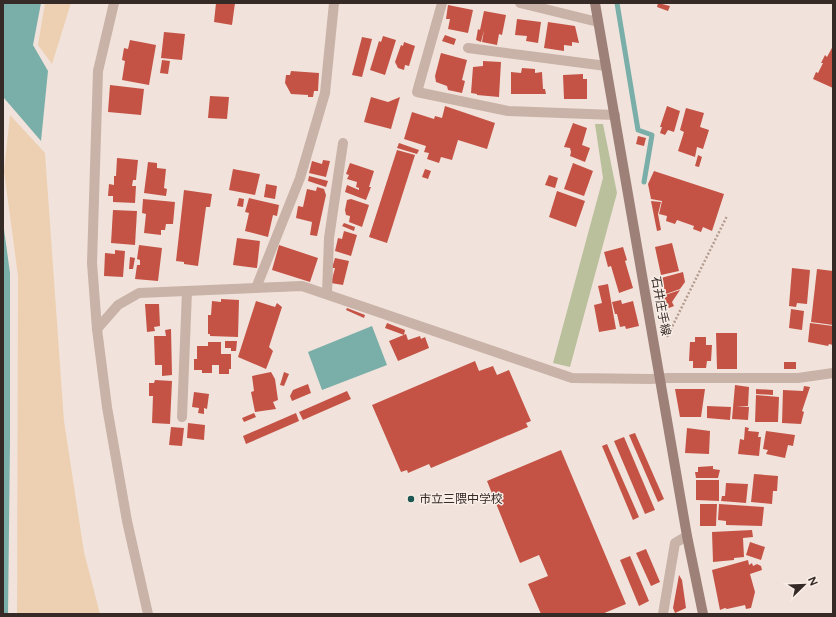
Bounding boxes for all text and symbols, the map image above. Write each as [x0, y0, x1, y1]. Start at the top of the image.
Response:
street label: 石井庄手線 [649, 275, 673, 337]
place label: 市立三隈中学校 [419, 492, 503, 506]
marker: 市立三隈中学校 [406, 494, 416, 504]
north arrow [784, 565, 824, 605]
text: N [805, 575, 820, 588]

